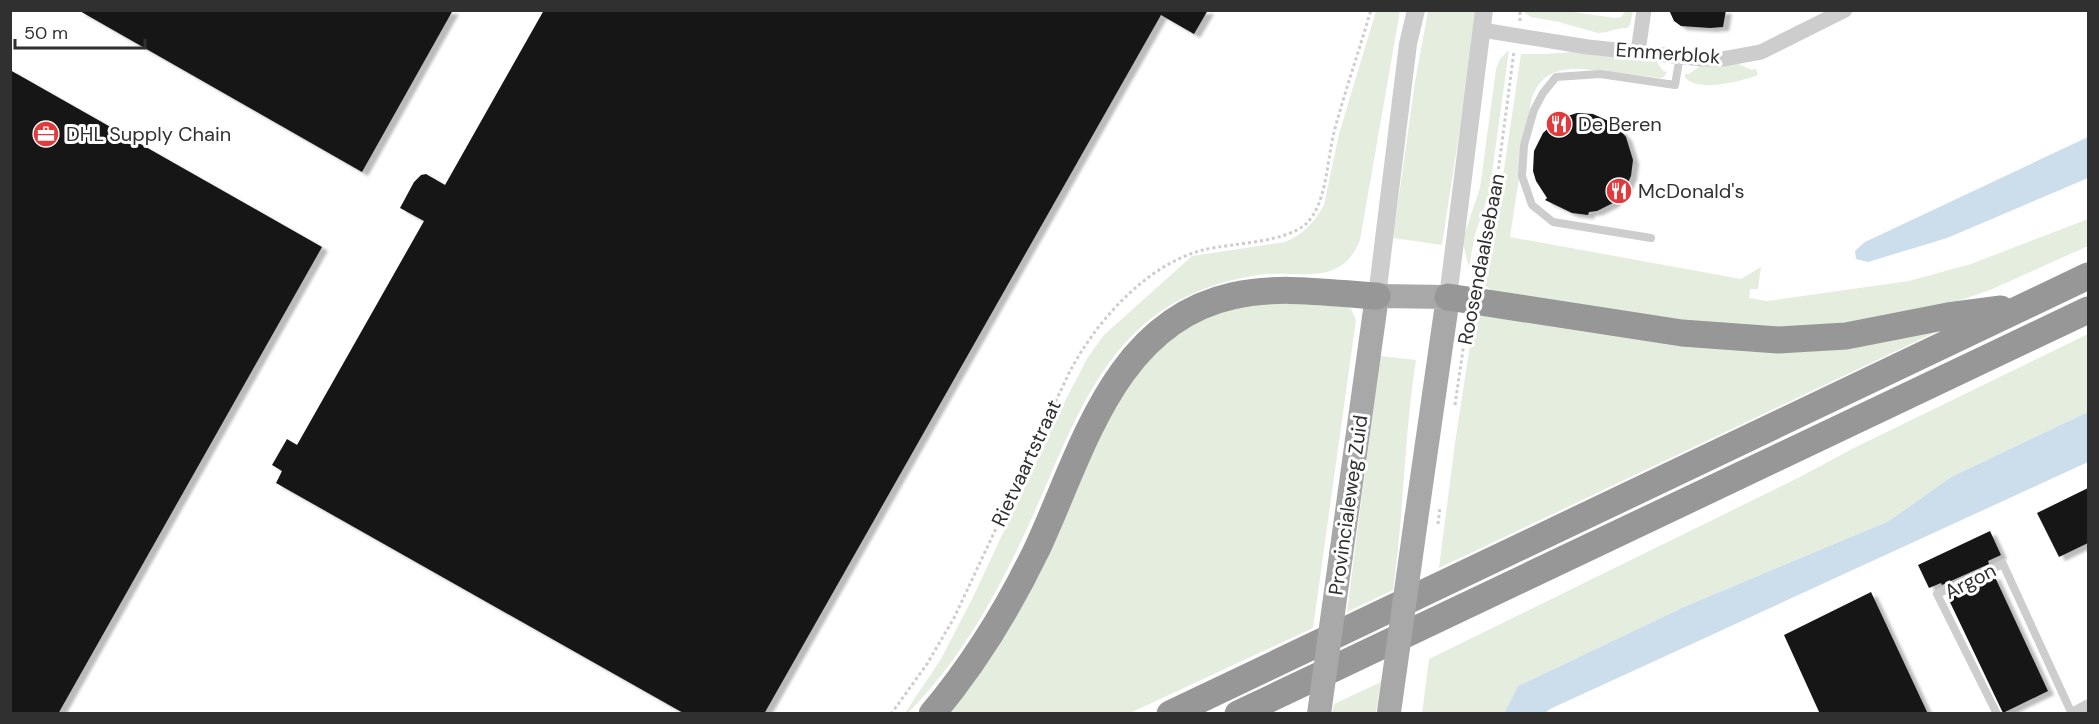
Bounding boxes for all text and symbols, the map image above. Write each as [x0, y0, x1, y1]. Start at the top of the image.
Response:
scale bar [15, 12, 146, 50]
text: 50 m [24, 21, 68, 45]
street label: Emmerblok [1615, 36, 1721, 70]
restaurant icon: De Beren [1544, 109, 1574, 139]
place label: De Beren [1578, 111, 1662, 137]
office icon: DHL Supply Chain [31, 119, 61, 149]
place label: DHL Supply Chain [66, 121, 231, 147]
street label: Roosendaalsebaan [1452, 171, 1510, 347]
restaurant icon: McDonald's [1604, 176, 1634, 206]
place label: McDonald's [1638, 178, 1744, 204]
street label: Rietvaartstraat [985, 395, 1067, 530]
street label: Provincialeweg Zuid [1322, 413, 1374, 597]
street label: Argon [1940, 557, 2000, 605]

